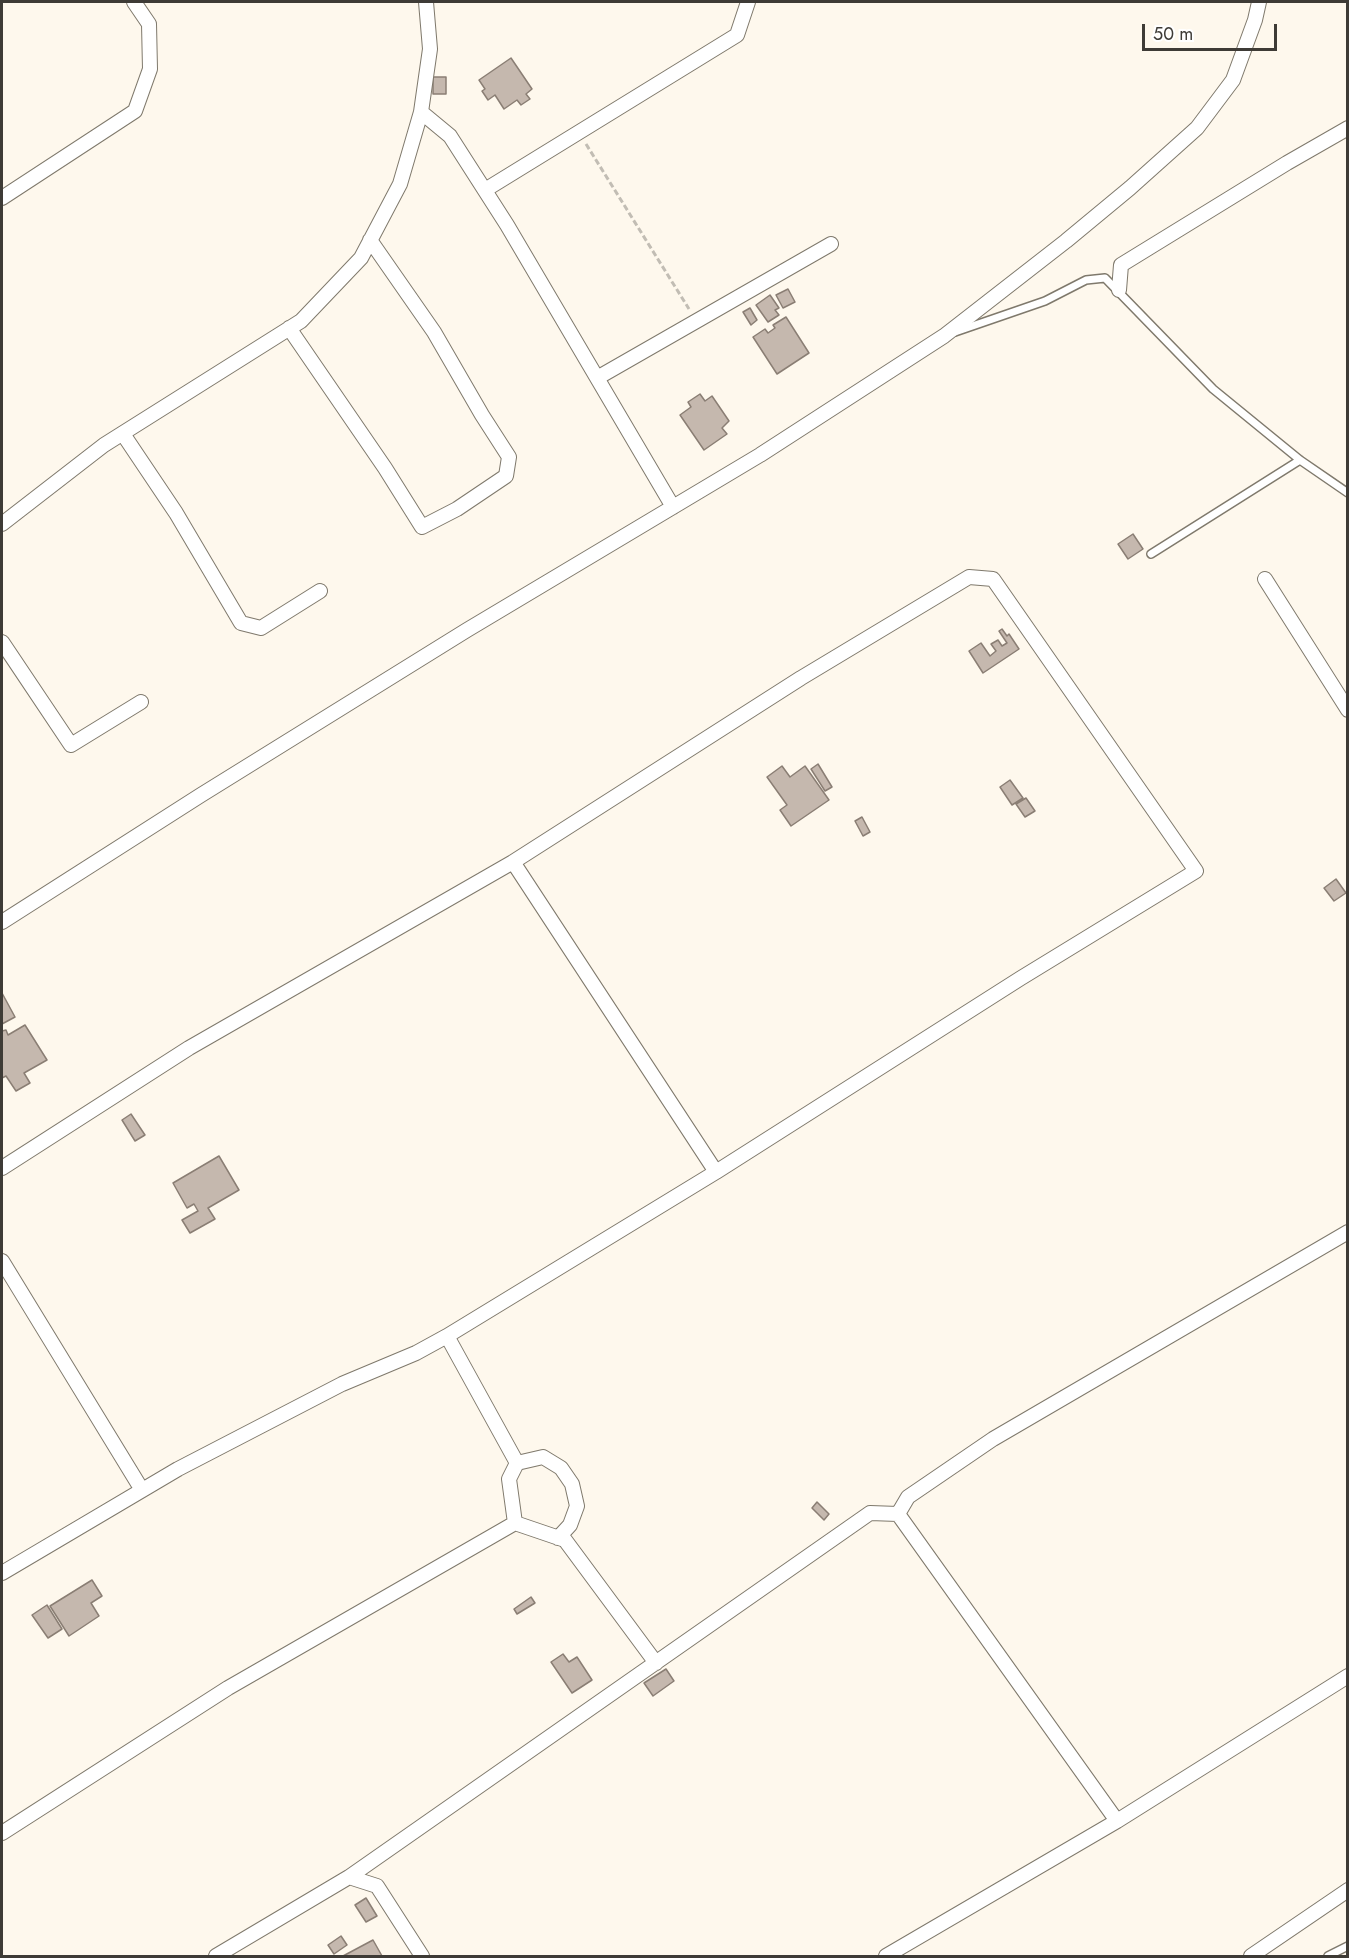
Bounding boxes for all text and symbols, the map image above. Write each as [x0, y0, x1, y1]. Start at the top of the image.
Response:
scale bar [1145, 12, 1280, 50]
text: 50 m [1153, 21, 1193, 47]

